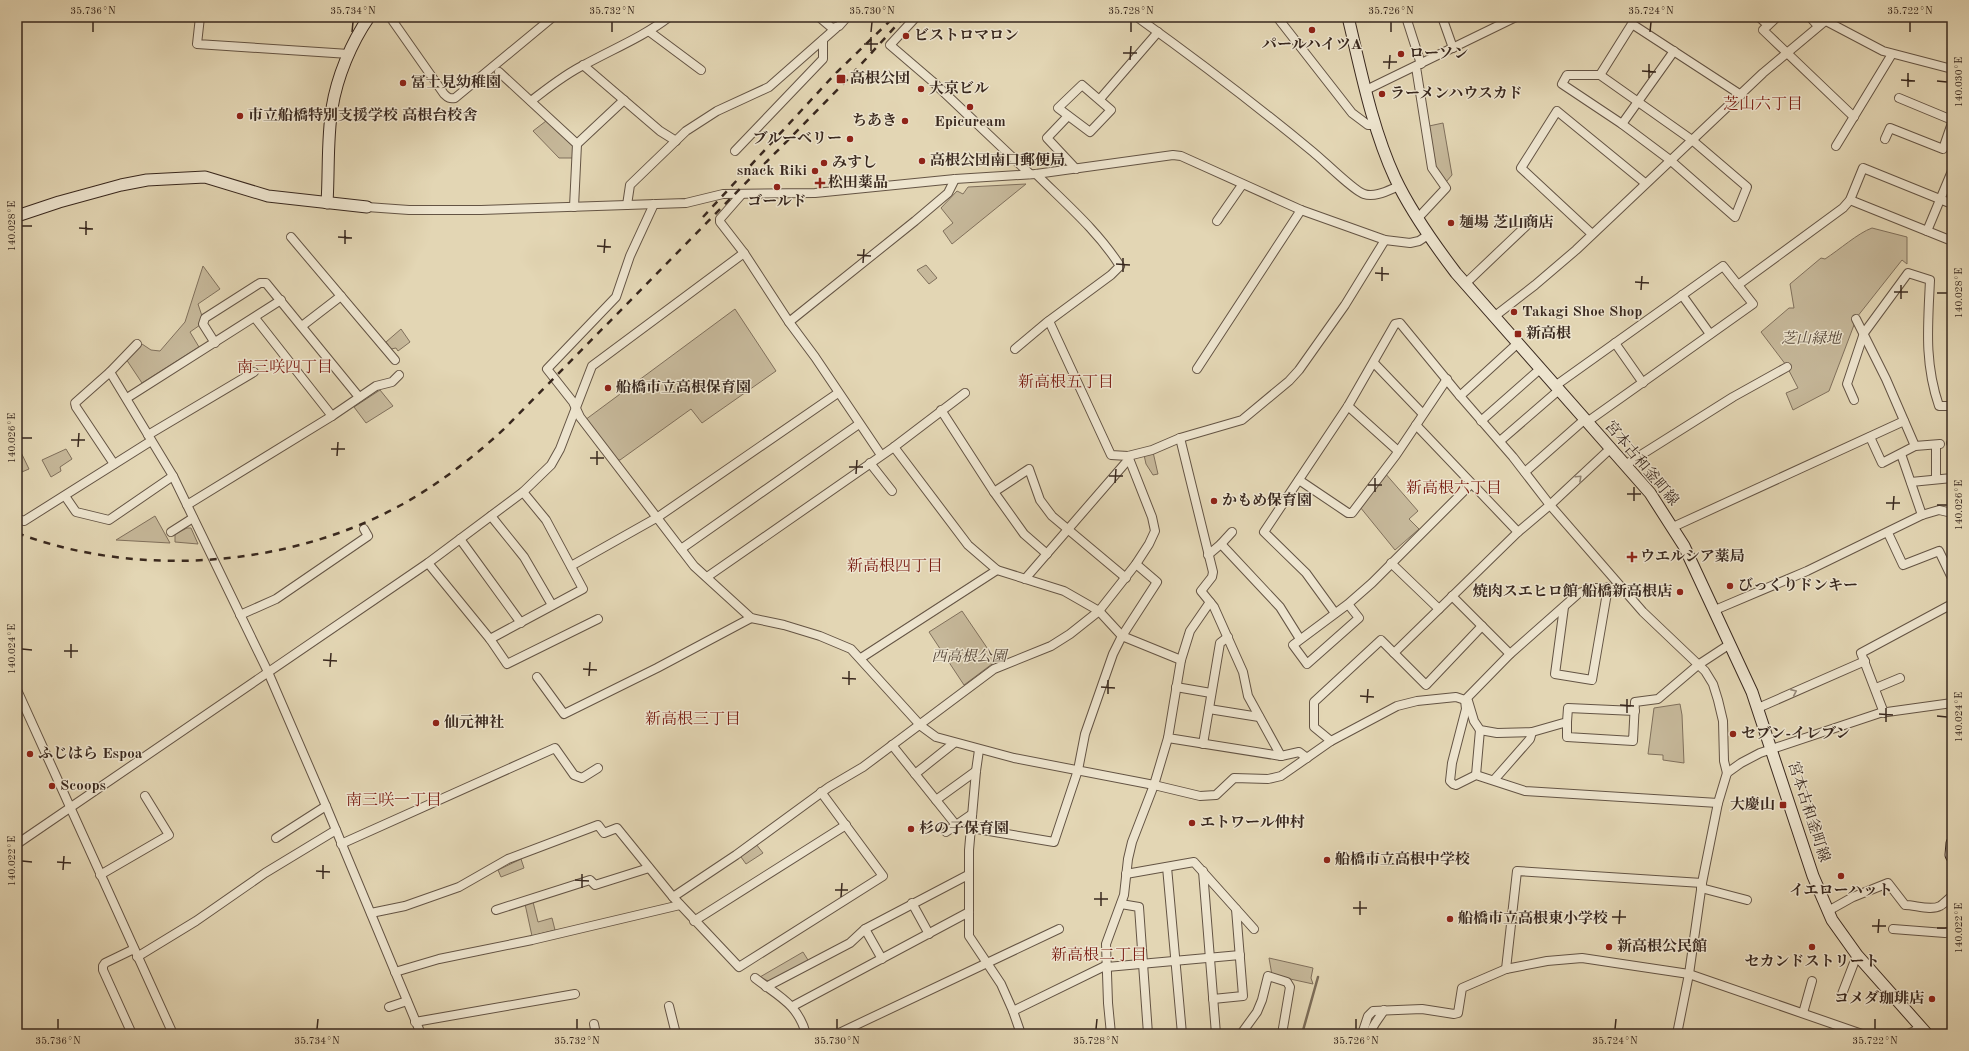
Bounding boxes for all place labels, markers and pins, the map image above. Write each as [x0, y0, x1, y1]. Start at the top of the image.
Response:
marker: パールハイツA [1307, 25, 1317, 35]
place label: ビストロマロン [914, 27, 1019, 44]
marker: ビストロマロン [901, 31, 911, 41]
place label: パールハイツA [1262, 37, 1362, 53]
place label: ローソン [1409, 46, 1468, 62]
marker: ローソン [1396, 49, 1406, 59]
place label: 高根公団 [850, 70, 910, 87]
marker: 高根公団 [835, 73, 847, 85]
place label: 冨士見幼稚園 [411, 74, 501, 91]
marker: 冨士見幼稚園 [398, 78, 408, 88]
place label: 大京ビル [929, 80, 989, 97]
marker: 大京ビル [916, 84, 926, 94]
place label: ラーメンハウスカド [1390, 85, 1523, 102]
marker: ラーメンハウスカド [1377, 89, 1387, 99]
marker: Epicuream [965, 102, 975, 112]
place label: 市立船橋特別支援学校 高根台校舎 [248, 107, 478, 124]
marker: 市立船橋特別支援学校 高根台校舎 [235, 111, 245, 121]
place label: ちあき [852, 112, 897, 129]
place label: Epicuream [934, 115, 1006, 130]
marker: ちあき [900, 116, 910, 126]
place label: ブルーベリー [753, 130, 842, 147]
marker: ブルーベリー [845, 134, 855, 144]
place label: 高根公団南口郵便局 [930, 152, 1065, 169]
place label: みすし [832, 154, 877, 171]
marker: 高根公団南口郵便局 [917, 156, 927, 166]
marker: みすし [819, 158, 829, 168]
place label: snack Riki [737, 164, 807, 179]
marker: snack Riki [810, 166, 820, 176]
place label: 松田薬品 [828, 174, 888, 191]
marker: 松田薬品 [815, 178, 825, 188]
marker: ゴールド [772, 182, 782, 192]
place label: ゴールド [747, 193, 807, 210]
place label: 麺場 芝山商店 [1459, 214, 1553, 231]
marker: 麺場 芝山商店 [1446, 218, 1456, 228]
place label: Takagi Shoe Shop [1522, 305, 1643, 320]
marker: Takagi Shoe Shop [1509, 307, 1519, 317]
place label: 新高根 [1526, 325, 1571, 342]
marker: 新高根 [1513, 329, 1523, 339]
place label: 船橋市立高根保育園 [616, 379, 751, 396]
marker: 船橋市立高根保育園 [603, 383, 613, 393]
place label: かもめ保育園 [1222, 492, 1312, 509]
marker: かもめ保育園 [1209, 496, 1219, 506]
place label: ウエルシア薬局 [1640, 548, 1745, 565]
marker: ウエルシア薬局 [1627, 552, 1637, 562]
place label: びっくりドンキー [1738, 577, 1858, 594]
marker: びっくりドンキー [1725, 581, 1735, 591]
place label: 焼肉スエヒロ館 船橋新高根店 [1473, 583, 1672, 600]
marker: 焼肉スエヒロ館 船橋新高根店 [1675, 587, 1685, 597]
place label: 仙元神社 [444, 714, 504, 731]
marker: 仙元神社 [431, 718, 441, 728]
place label: セブン-イレブン [1741, 725, 1850, 742]
marker: セブン-イレブン [1728, 729, 1738, 739]
place label: ふじはら Espoa [38, 746, 143, 762]
marker: ふじはら Espoa [25, 749, 35, 759]
place label: Scoops [60, 779, 106, 794]
marker: Scoops [47, 781, 57, 791]
place label: 大慶山 [1730, 796, 1775, 813]
marker: 大慶山 [1778, 800, 1788, 810]
place label: エトワール仲村 [1200, 814, 1305, 831]
marker: エトワール仲村 [1187, 818, 1197, 828]
place label: 杉の子保育園 [919, 820, 1009, 837]
marker: 杉の子保育園 [906, 824, 916, 834]
place label: 船橋市立高根中学校 [1335, 851, 1470, 868]
marker: 船橋市立高根中学校 [1322, 855, 1332, 865]
marker: イエローハット [1836, 871, 1846, 881]
place label: イエローハット [1789, 883, 1893, 899]
place label: 船橋市立高根東小学校 [1458, 910, 1608, 927]
marker: 船橋市立高根東小学校 [1445, 914, 1455, 924]
place label: 新高根公民館 [1617, 938, 1707, 955]
marker: 新高根公民館 [1604, 942, 1614, 952]
marker: セカンドストリート [1807, 942, 1817, 952]
place label: セカンドストリート [1745, 954, 1879, 970]
place label: コメダ珈琲店 [1834, 990, 1924, 1007]
marker: コメダ珈琲店 [1927, 994, 1937, 1004]

